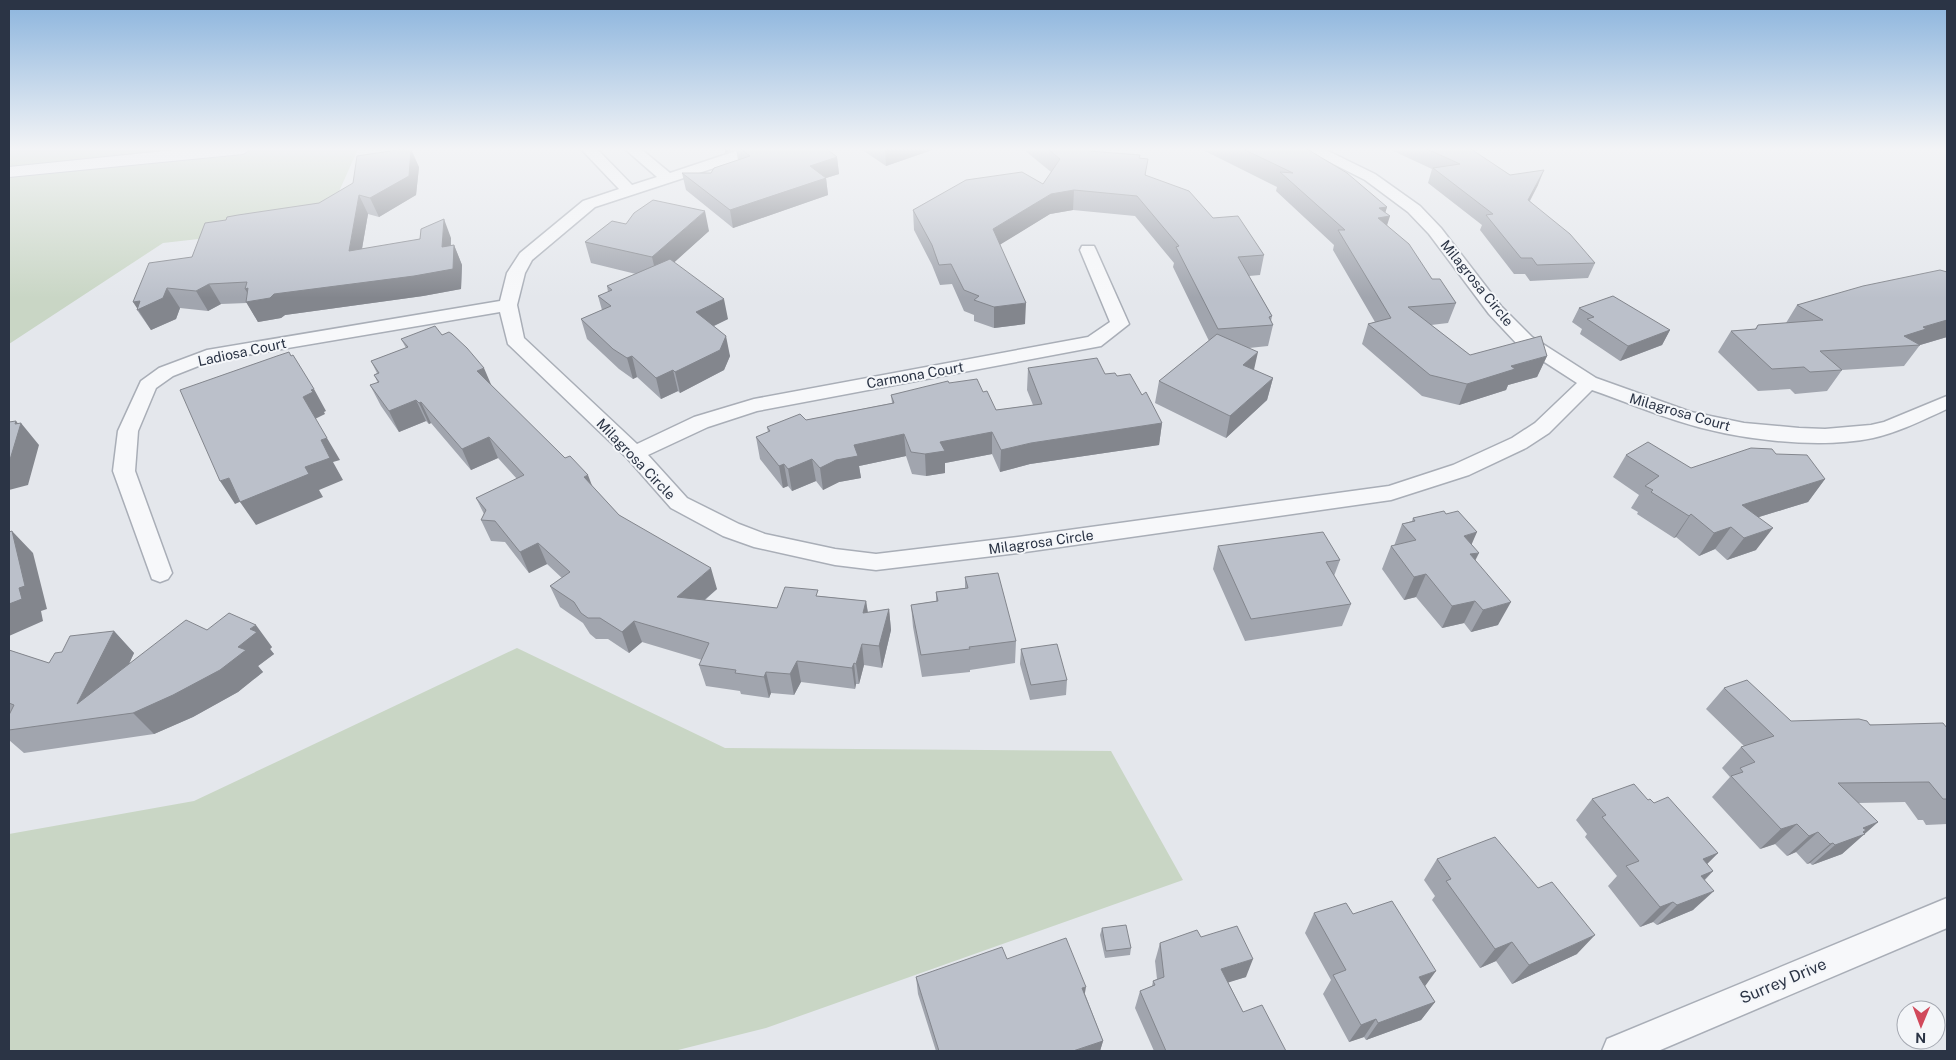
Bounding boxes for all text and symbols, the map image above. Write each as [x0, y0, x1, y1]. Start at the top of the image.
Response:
street label: Milagrosa Circle [1437, 237, 1517, 329]
street label: Ladiosa Court [196, 335, 288, 369]
street label: Carmona Court [865, 359, 965, 391]
street label: Milagrosa Court [1628, 390, 1732, 434]
street label: Milagrosa Circle [593, 415, 679, 503]
street label: Milagrosa Circle [987, 527, 1095, 557]
street label: Surrey Drive [1737, 954, 1829, 1008]
north arrow [1896, 1000, 1946, 1050]
text: N [1915, 1030, 1926, 1046]

